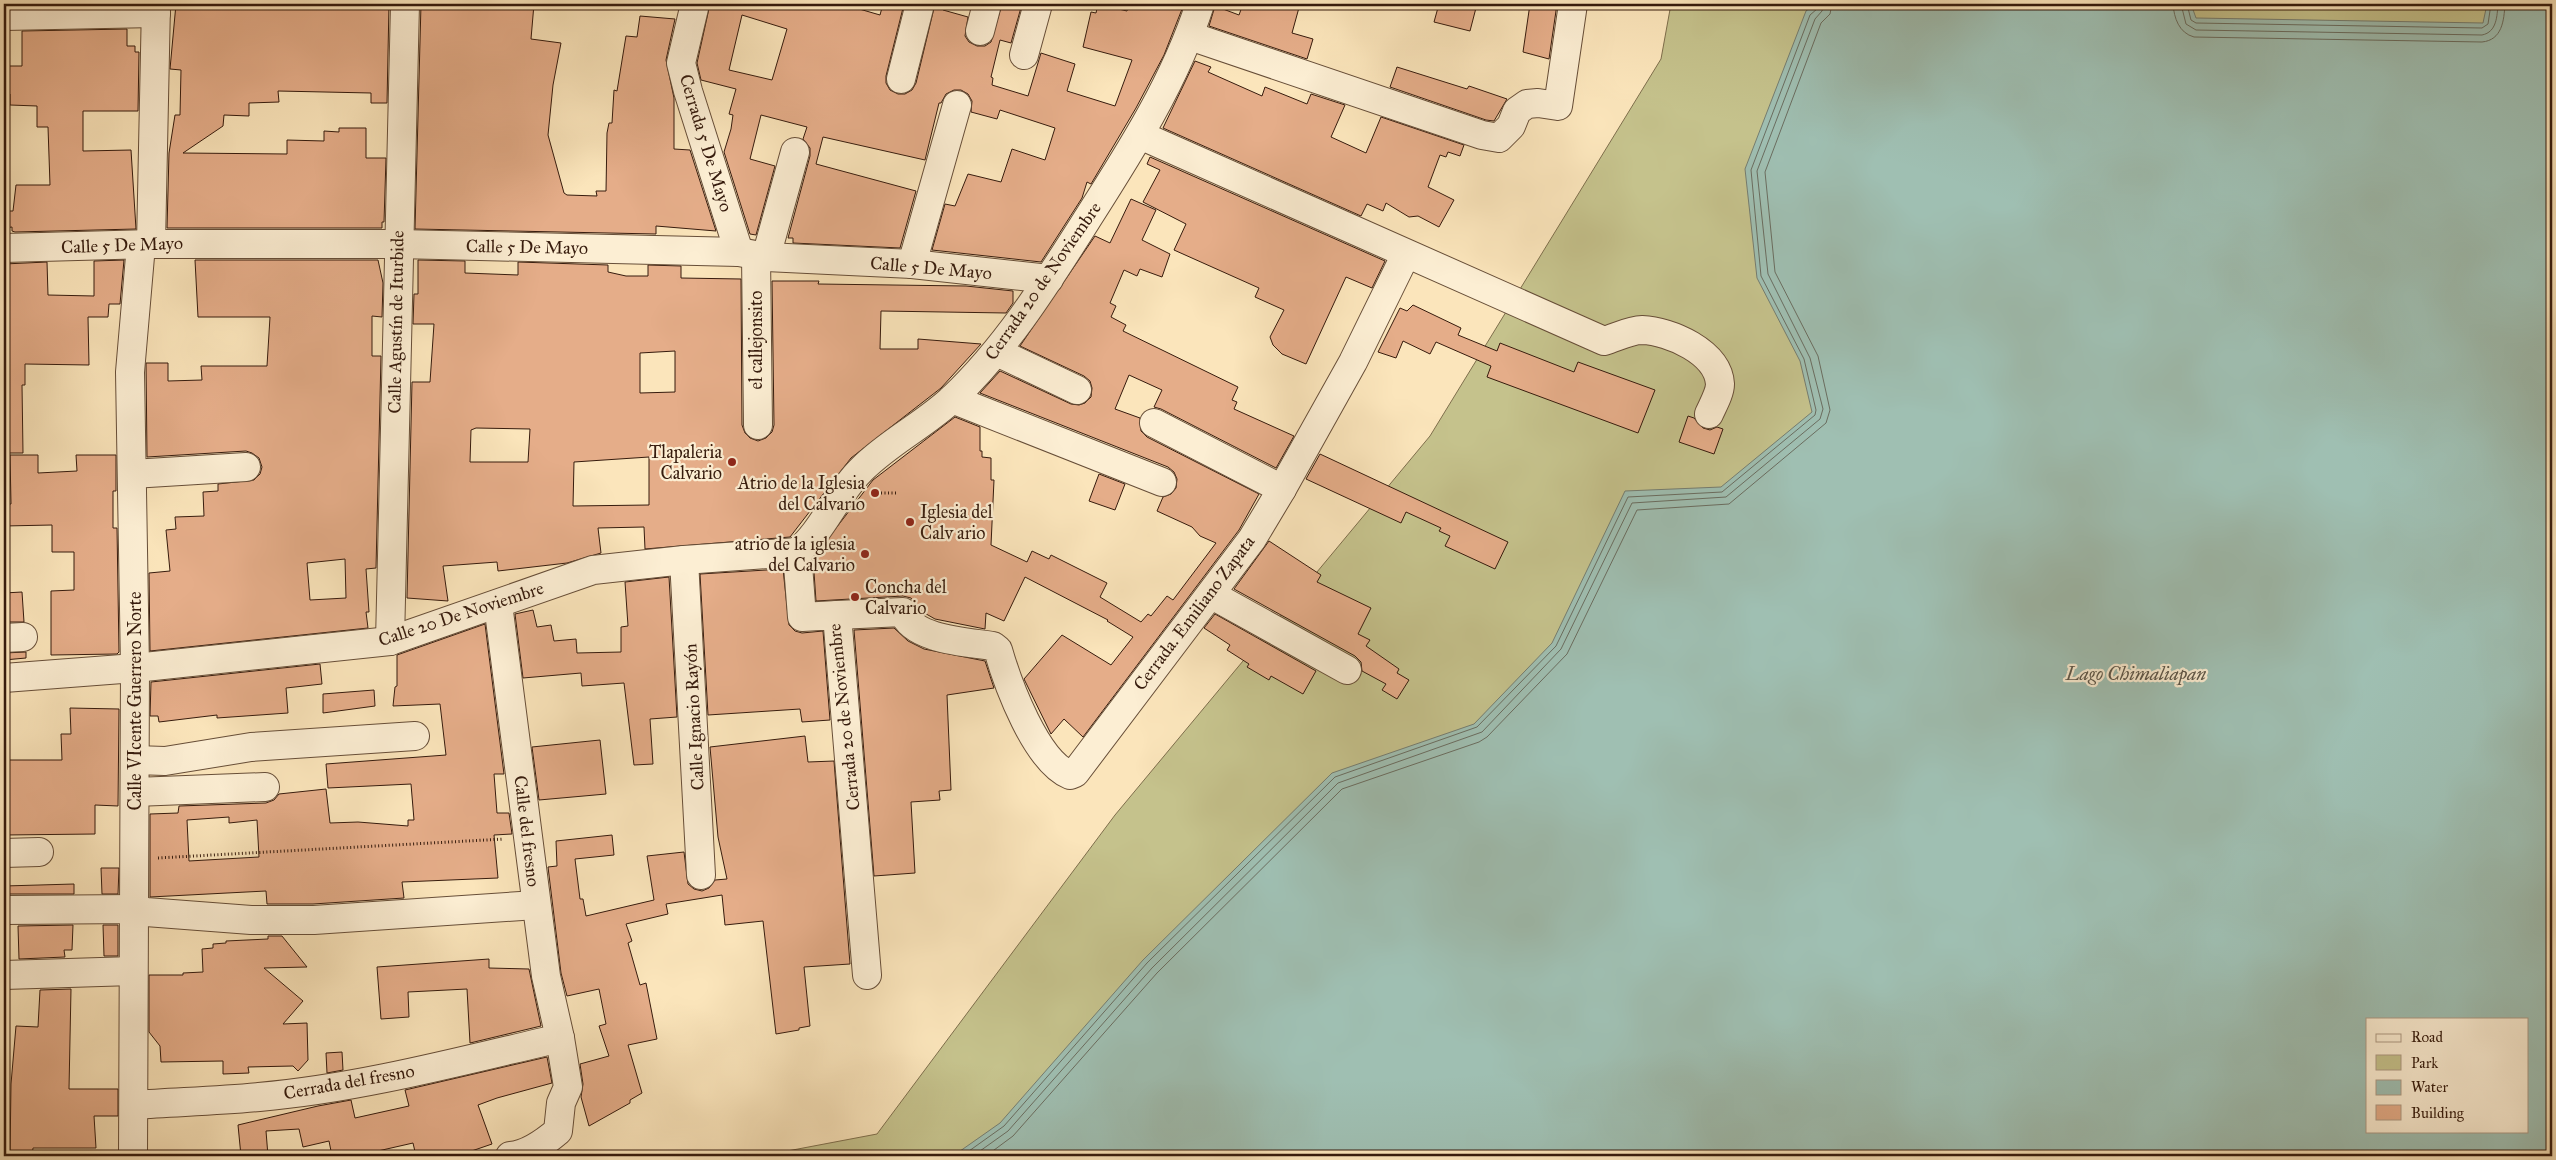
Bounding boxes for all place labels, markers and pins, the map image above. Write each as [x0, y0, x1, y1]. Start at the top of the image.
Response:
place label: Tlapaleria Calvario [649, 441, 722, 484]
marker: Tlapaleria Calvario [726, 456, 738, 468]
place label: Atrio de la Iglesia del Calvario [737, 472, 865, 515]
marker: Atrio de la Iglesia del Calvario [869, 487, 881, 499]
place label: Iglesia del Calv ario [920, 501, 993, 544]
marker: Iglesia del Calv ario [904, 516, 916, 528]
place label: atrio de la iglesia del Calvario [735, 533, 855, 576]
marker: atrio de la iglesia del Calvario [859, 548, 871, 560]
place label: Concha del Calvario [865, 576, 947, 619]
marker: Concha del Calvario [849, 591, 861, 603]

